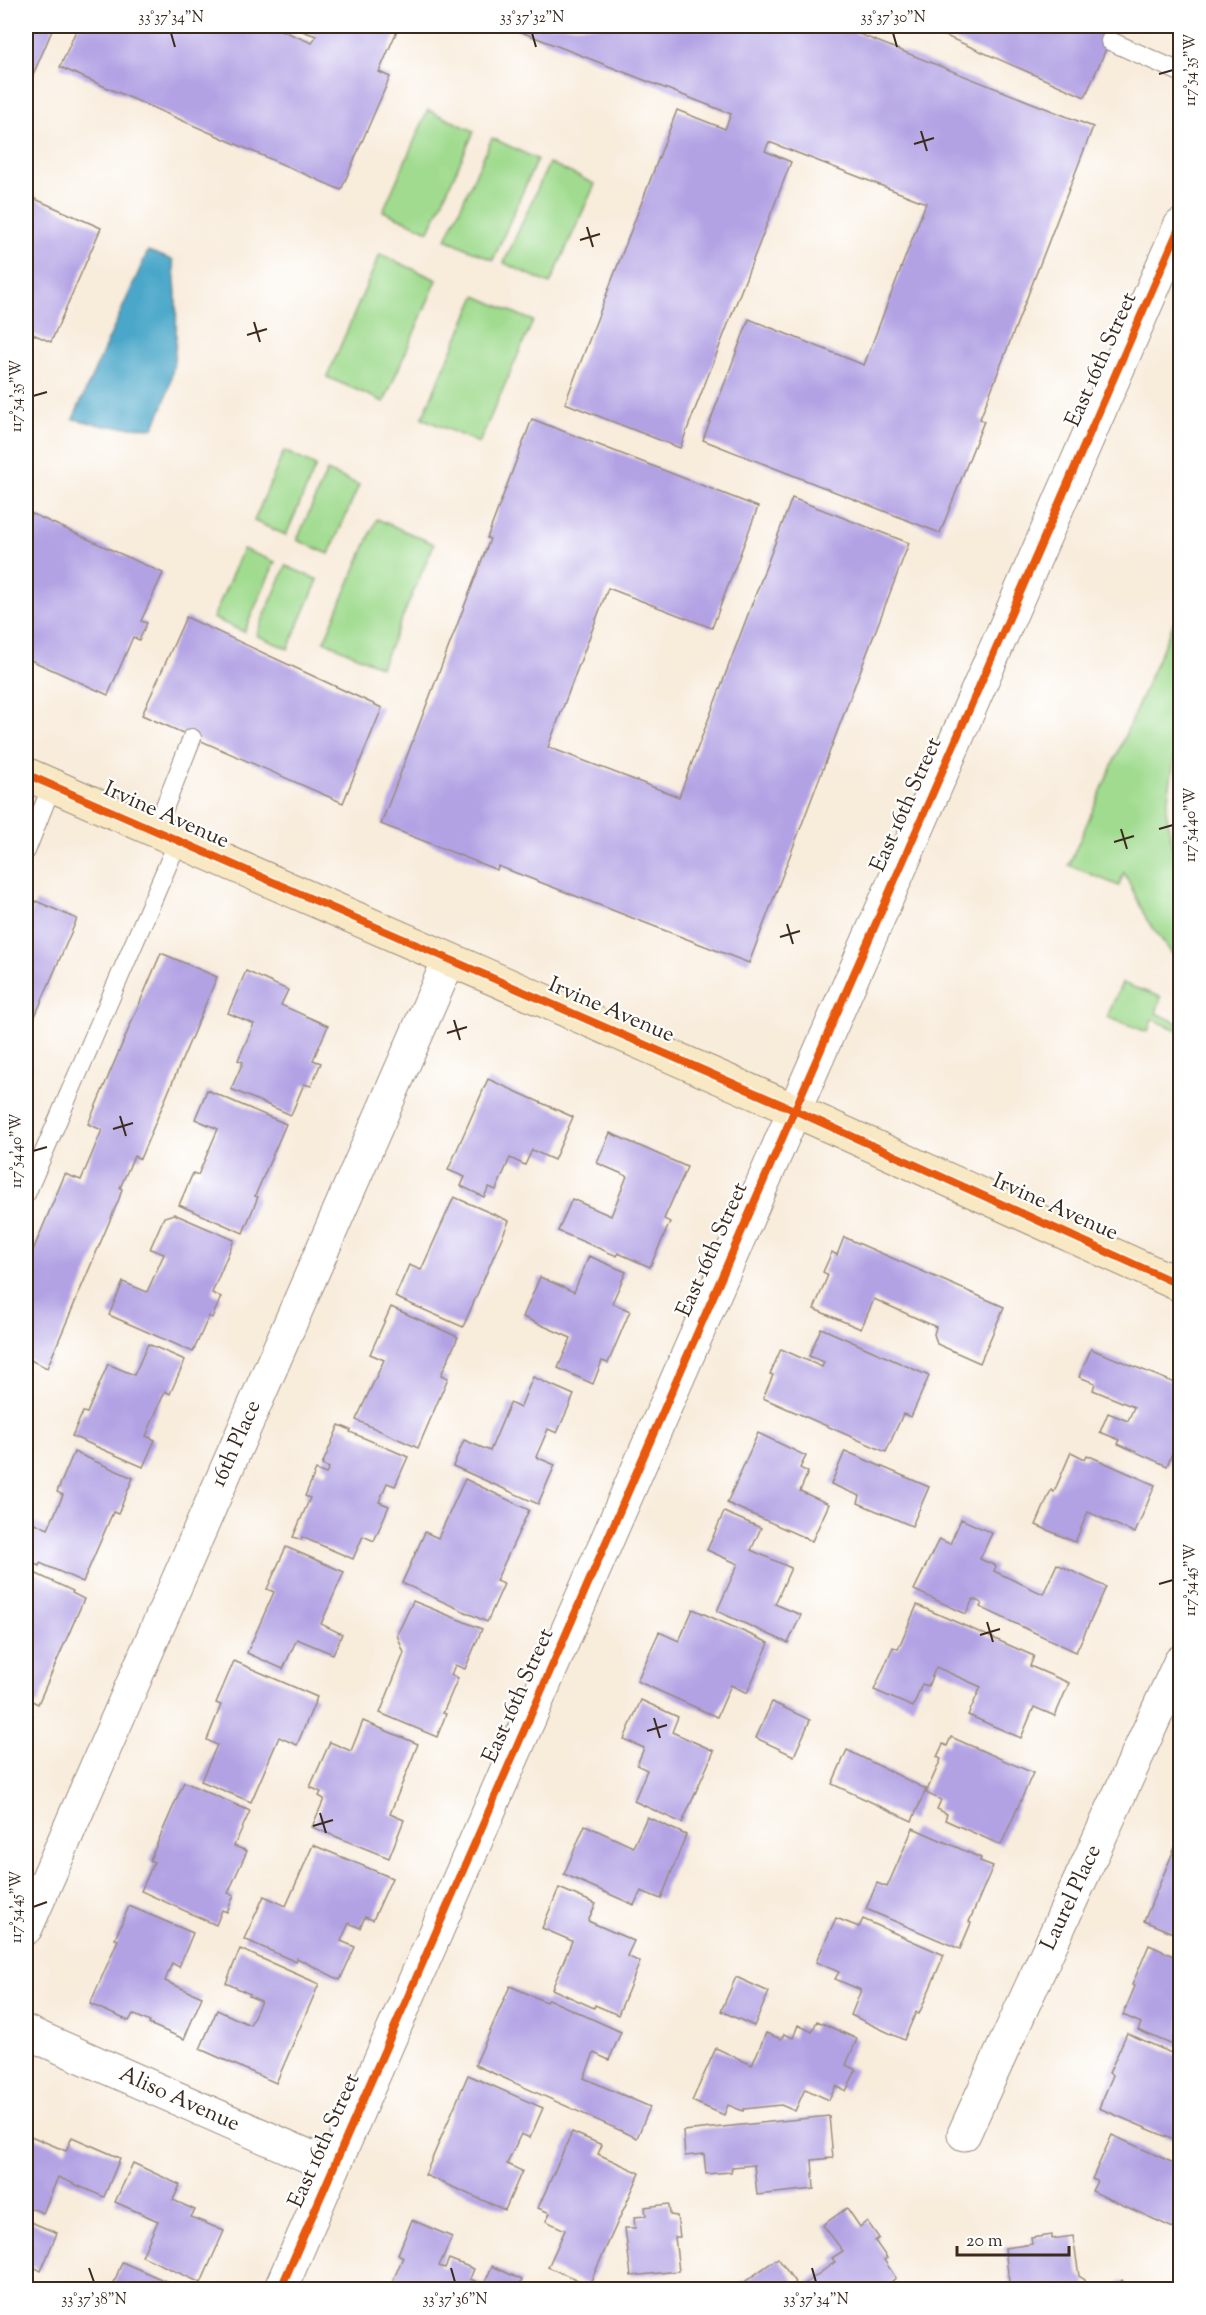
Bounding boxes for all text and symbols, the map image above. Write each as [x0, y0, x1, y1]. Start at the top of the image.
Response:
text: 33°37'34"N [138, 8, 204, 29]
text: 33°37'32"N [500, 8, 564, 29]
text: 33°37'30"N [860, 8, 926, 29]
text: 117°54'35"W [1181, 33, 1202, 106]
street label: East 16th Street [1058, 287, 1146, 433]
text: 117°54'35"W [7, 359, 28, 432]
street label: East 16th Street [863, 732, 951, 878]
street label: Irvine Avenue [98, 774, 234, 858]
text: 117°54'40"W [1181, 787, 1202, 862]
street label: Irvine Avenue [543, 970, 679, 1052]
text: 117°54'40"W [7, 1113, 28, 1188]
street label: Irvine Avenue [987, 1166, 1123, 1250]
street label: East 16th Street [669, 1177, 757, 1323]
street label: 16th Place [204, 1395, 270, 1493]
text: 117°54'45"W [1181, 1543, 1202, 1616]
street label: East 16th Street [475, 1623, 563, 1769]
street label: Laurel Place [1033, 1840, 1111, 1956]
text: 117°54'45"W [7, 1870, 28, 1943]
street label: Aliso Avenue [114, 2059, 244, 2141]
street label: East 16th Street [281, 2068, 369, 2214]
scale bar [957, 2219, 1070, 2257]
text: 20 m [966, 2229, 1003, 2255]
text: 33°37'38"N [61, 2290, 127, 2311]
text: 33°37'36"N [422, 2290, 488, 2311]
text: 33°37'34"N [783, 2290, 849, 2311]

